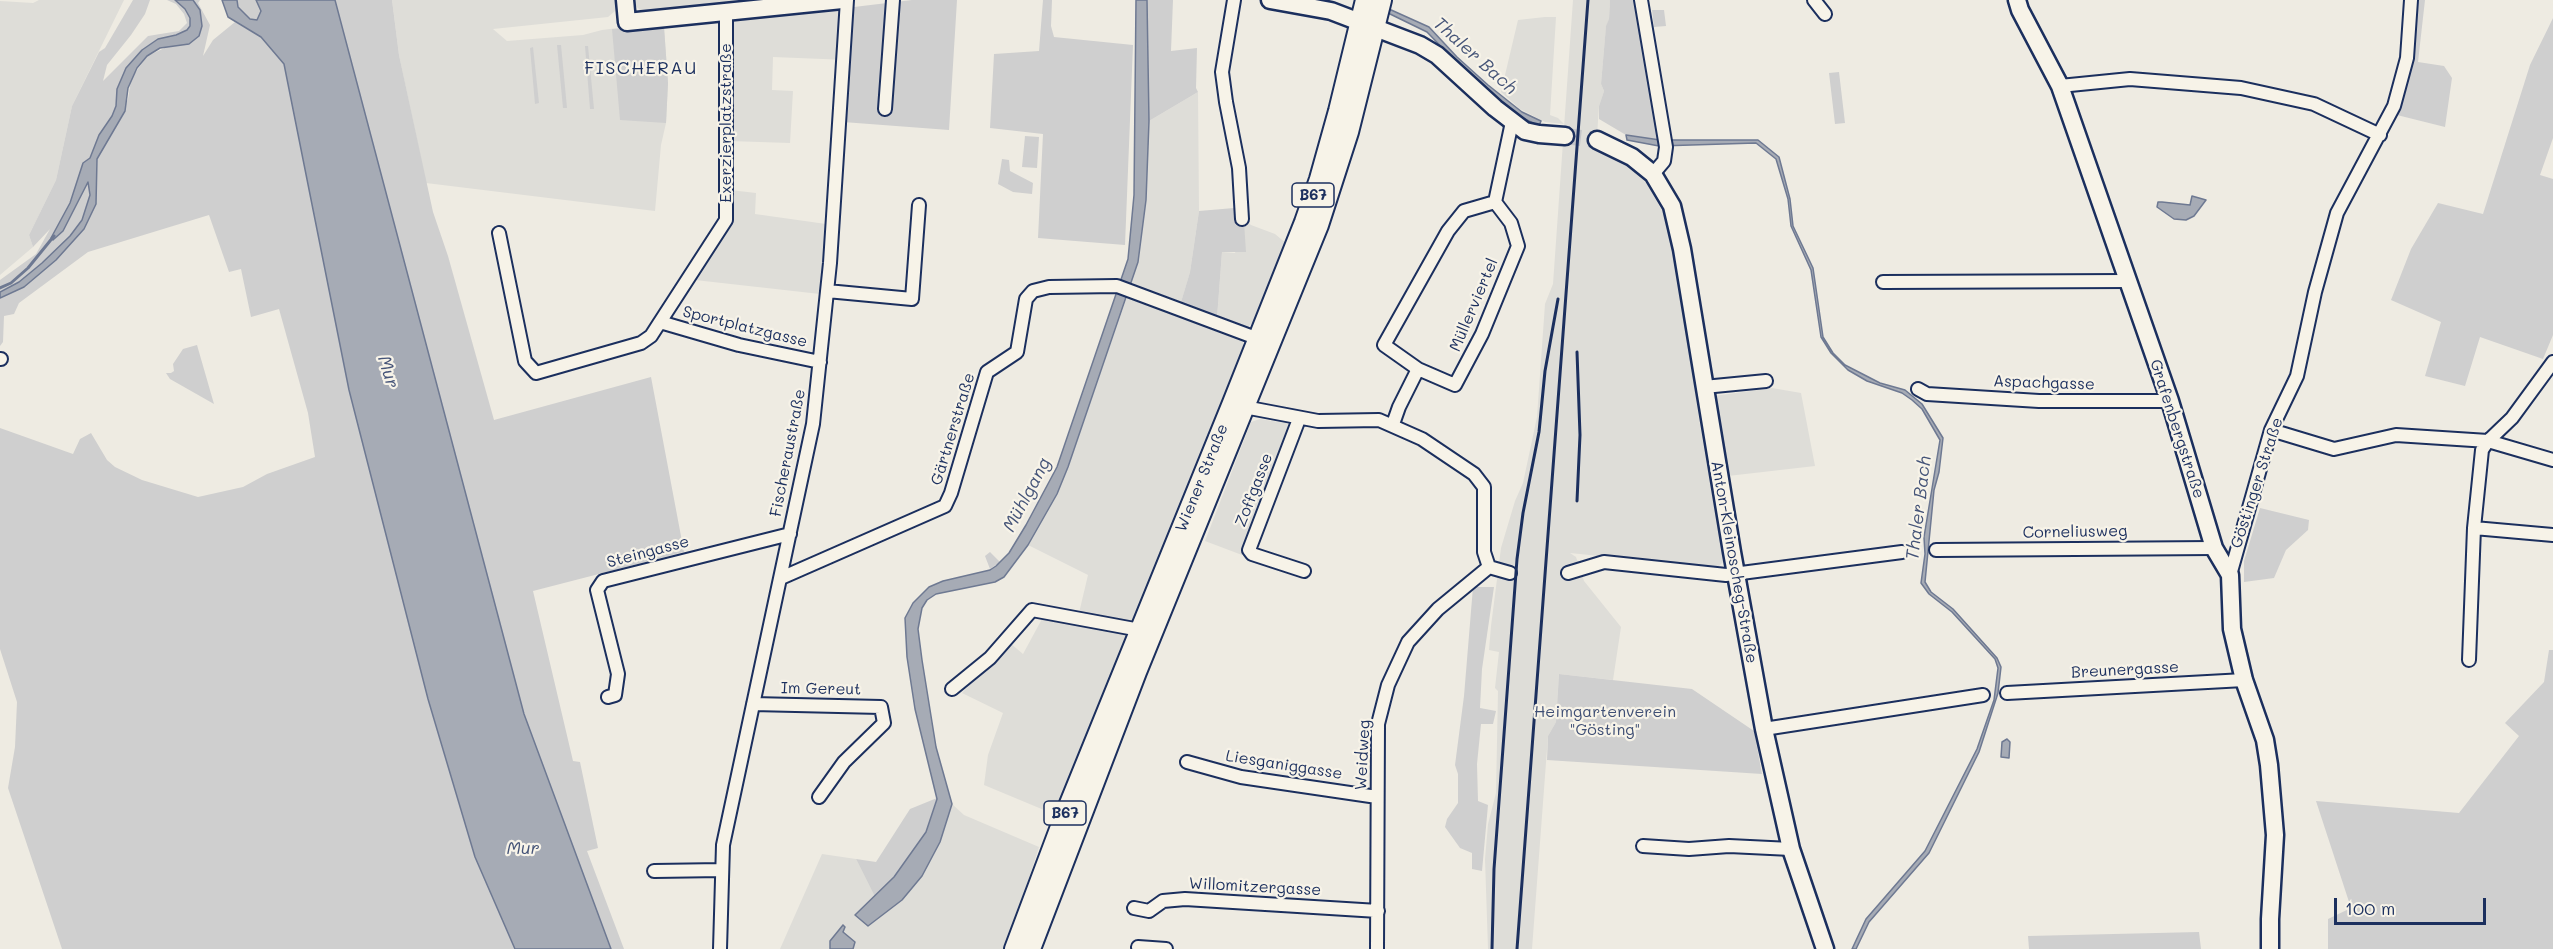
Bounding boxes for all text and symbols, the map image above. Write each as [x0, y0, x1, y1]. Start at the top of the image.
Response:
water label: Thaler Bach [1429, 13, 1521, 99]
street label: Exerzierplatzstraße [716, 43, 736, 203]
district label: FISCHERAU [584, 57, 698, 79]
road number: B67 [1292, 183, 1334, 207]
street label: Müllerviertel [1446, 255, 1502, 355]
street label: Sportplatzgasse [681, 302, 809, 352]
water label: Mur [373, 353, 403, 391]
street label: Grafenbergstraße [2145, 357, 2209, 501]
street label: Gärtnerstraße [927, 370, 979, 488]
street label: Aspachgasse [1993, 372, 2095, 394]
street label: Fischeraustraße [766, 388, 810, 518]
street label: Göstinger Straße [2227, 415, 2287, 551]
street label: Wiener Straße [1172, 421, 1232, 535]
street label: Zoffgasse [1231, 450, 1277, 530]
water label: Mühlgang [998, 454, 1056, 536]
water label: Thaler Bach [1902, 455, 1936, 561]
street label: Anton-Kleinoscheg-Straße [1707, 459, 1761, 665]
street label: Corneliusweg [2022, 521, 2128, 543]
street label: Steingasse [605, 532, 691, 572]
street label: Breunergasse [2071, 658, 2179, 682]
street label: Im Gereut [781, 679, 861, 699]
park label: Heimgartenverein "Gösting" [1534, 702, 1676, 740]
street label: Weidweg [1352, 719, 1374, 791]
street label: Liesganiggasse [1224, 746, 1344, 784]
road number: B67 [1044, 801, 1086, 825]
water label: Mur [506, 837, 540, 859]
street label: Willomitzergasse [1188, 874, 1322, 900]
scale bar [2337, 886, 2488, 924]
text: 100 m [2345, 896, 2395, 920]

